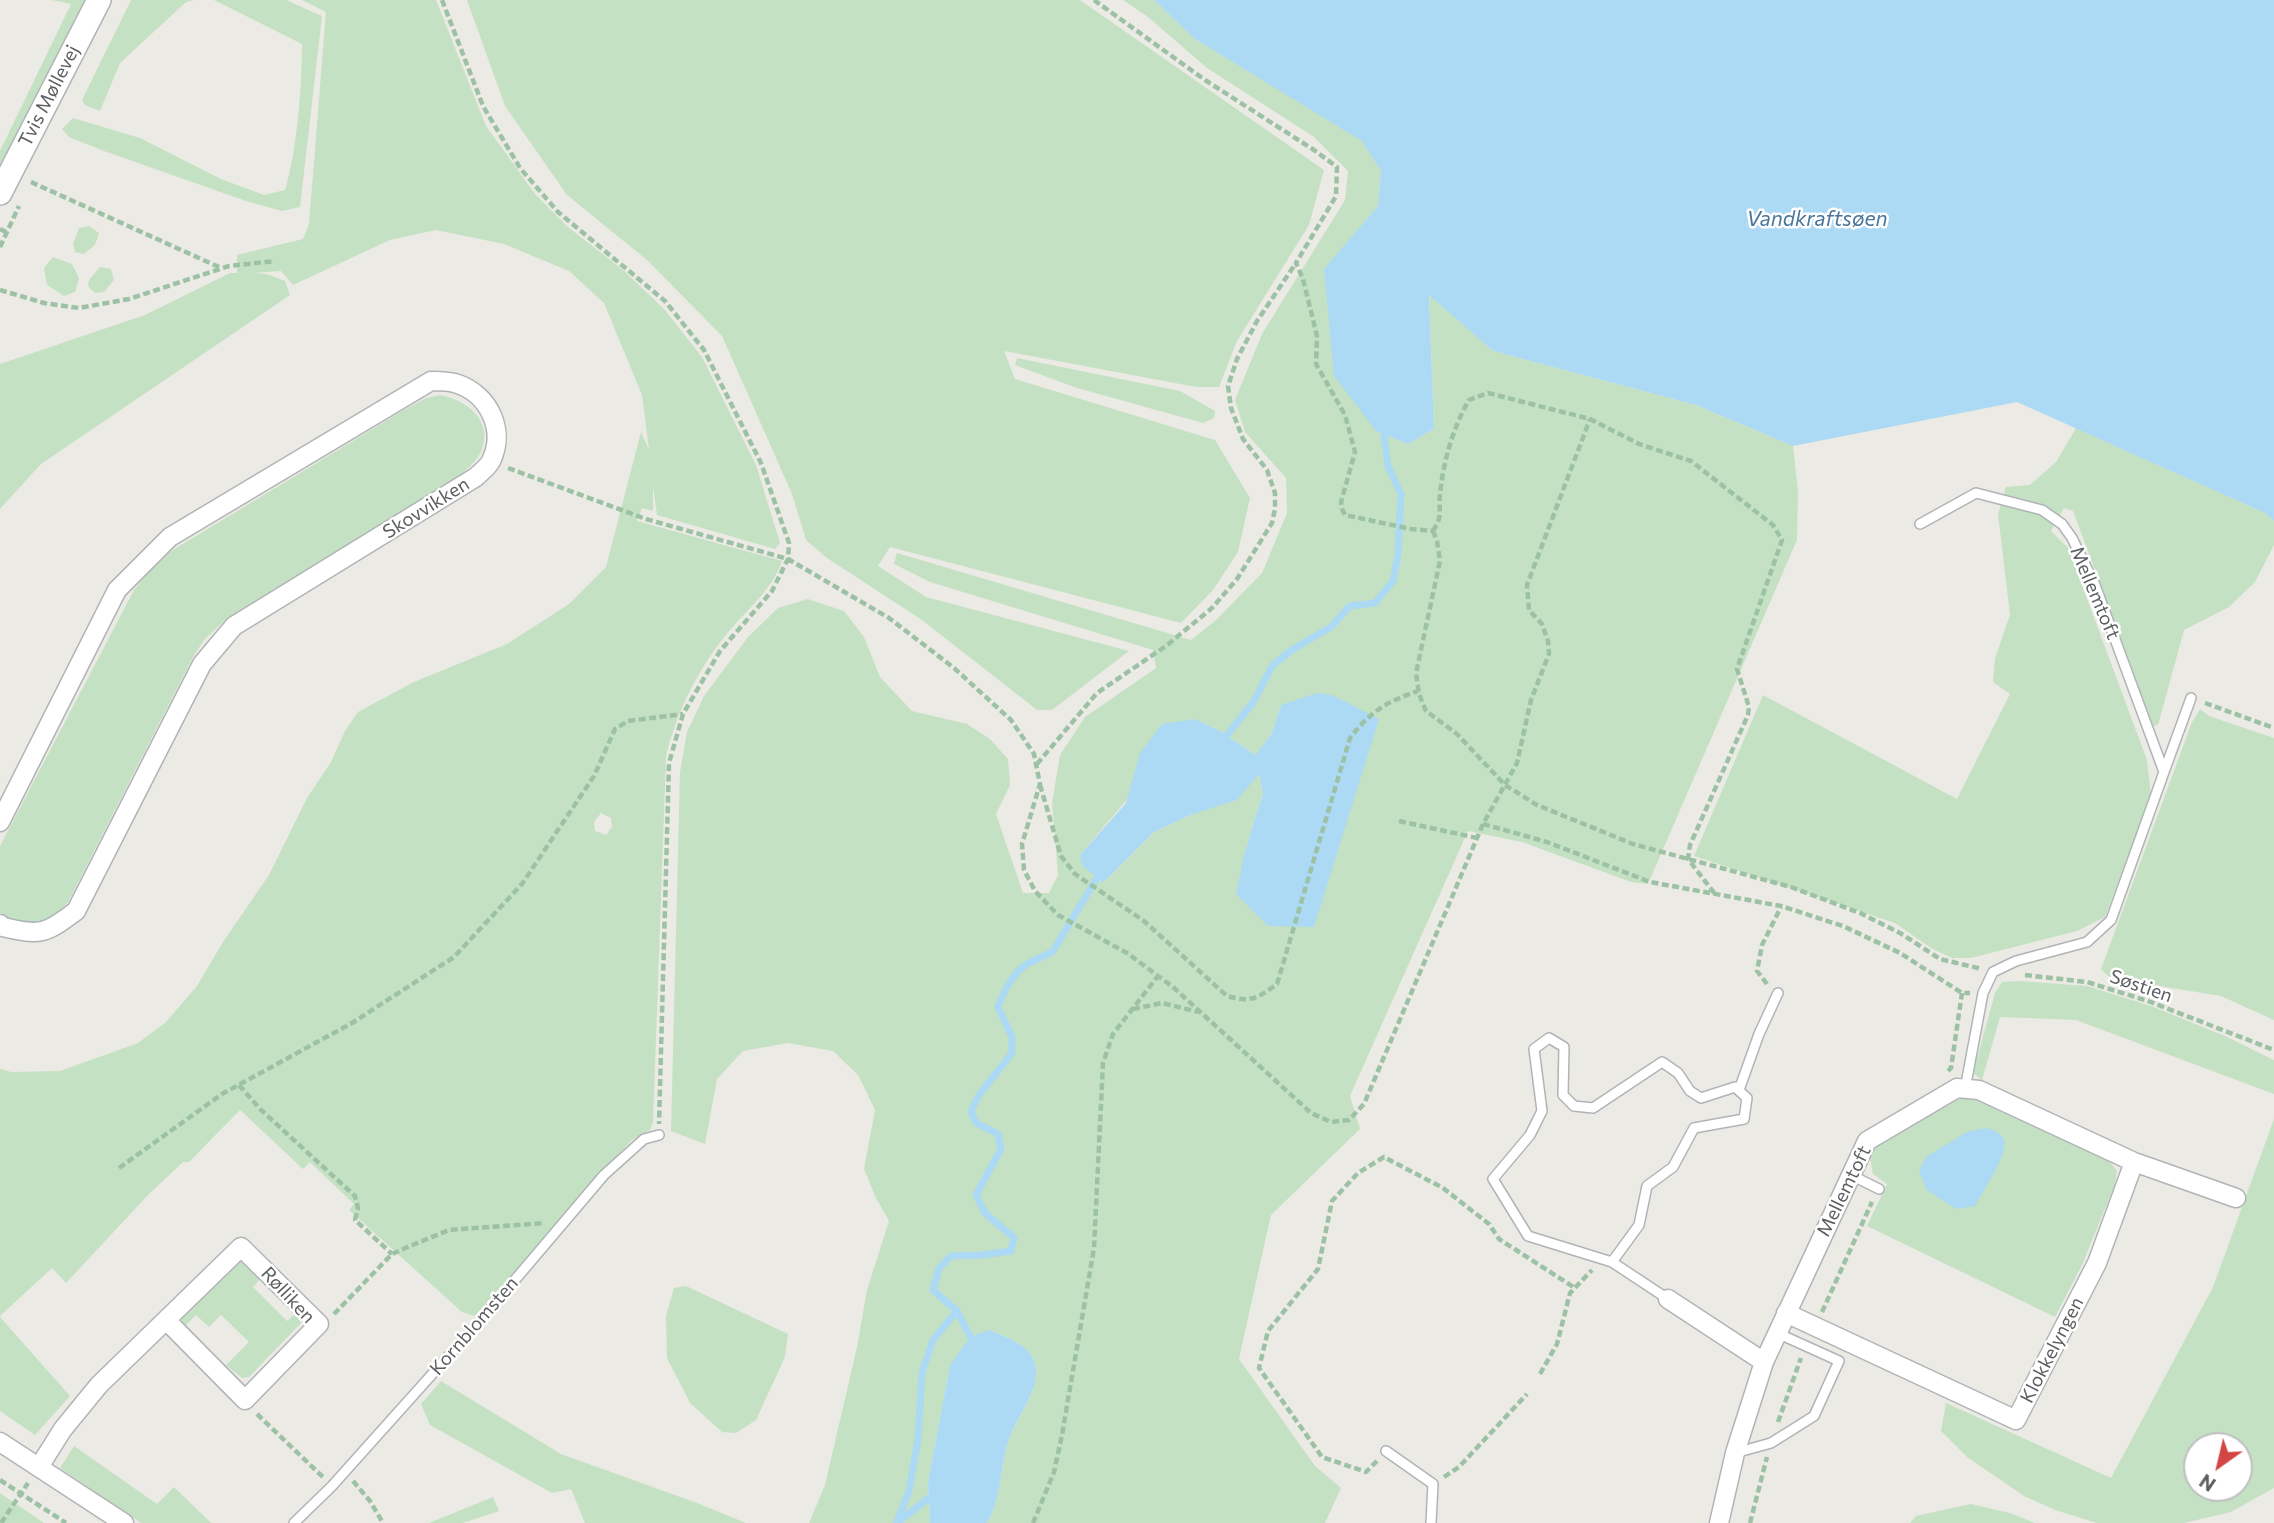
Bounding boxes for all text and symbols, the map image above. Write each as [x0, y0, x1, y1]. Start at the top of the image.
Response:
street label: Tvis Møllevej [14, 41, 84, 151]
water label: Vandkraftsøen [1746, 206, 1888, 232]
street label: Skovvikken [379, 473, 473, 543]
street label: Mellemtoft [2065, 543, 2125, 643]
street label: Søstien [2107, 965, 2175, 1007]
street label: Mellemtoft [1812, 1142, 1876, 1240]
street label: Rølliken [256, 1262, 320, 1328]
street label: Kornblomsten [425, 1272, 523, 1380]
street label: Klokkelyngen [2016, 1293, 2088, 1407]
north arrow [2183, 1432, 2253, 1502]
text: N [2195, 1470, 2219, 1497]

